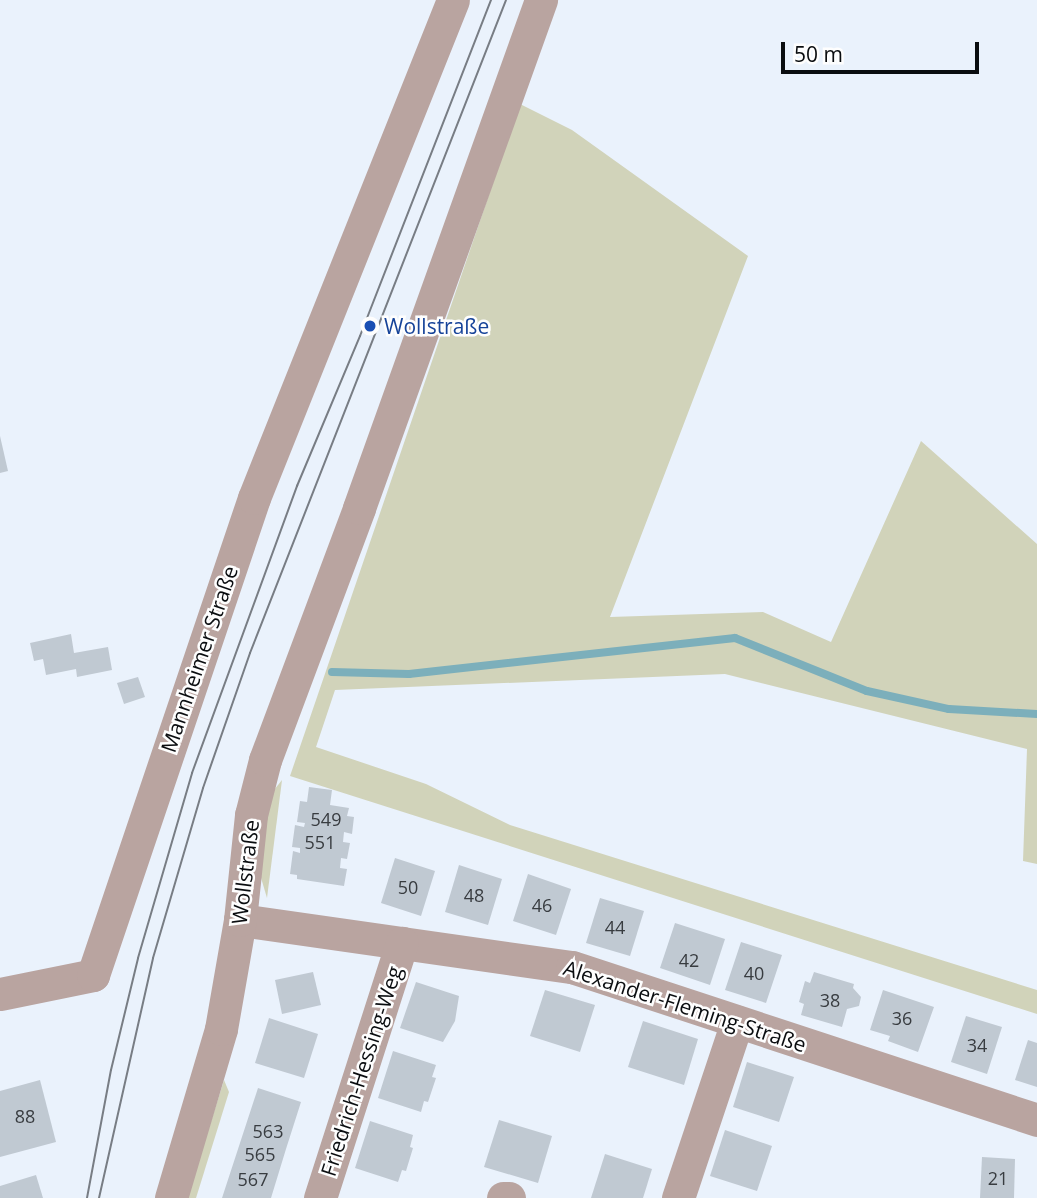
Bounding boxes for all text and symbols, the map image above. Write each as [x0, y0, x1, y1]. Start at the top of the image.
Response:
scale bar [785, 28, 983, 72]
text: 50 m [794, 40, 843, 68]
place label: Wollstraße [384, 313, 489, 339]
marker: Wollstraße [362, 318, 378, 334]
street label: Mannheimer Straße [155, 562, 243, 756]
house number: 549 [311, 808, 341, 830]
street label: Wollstraße [226, 818, 264, 926]
house number: 551 [305, 831, 335, 853]
house number: 50 [398, 876, 418, 898]
house number: 48 [464, 884, 484, 906]
house number: 46 [532, 894, 552, 916]
house number: 44 [605, 916, 625, 938]
house number: 42 [679, 949, 699, 971]
street label: Alexander-Fleming-Straße [560, 955, 810, 1057]
house number: 40 [744, 962, 764, 984]
street label: Friedrich-Hessing-Weg [315, 963, 407, 1179]
house number: 38 [820, 989, 840, 1011]
house number: 36 [892, 1007, 912, 1029]
house number: 34 [967, 1034, 987, 1056]
house number: 88 [15, 1105, 35, 1127]
house number: 563 [253, 1120, 283, 1142]
house number: 565 [245, 1143, 275, 1165]
house number: 21 [988, 1167, 1008, 1189]
house number: 567 [238, 1168, 268, 1190]

